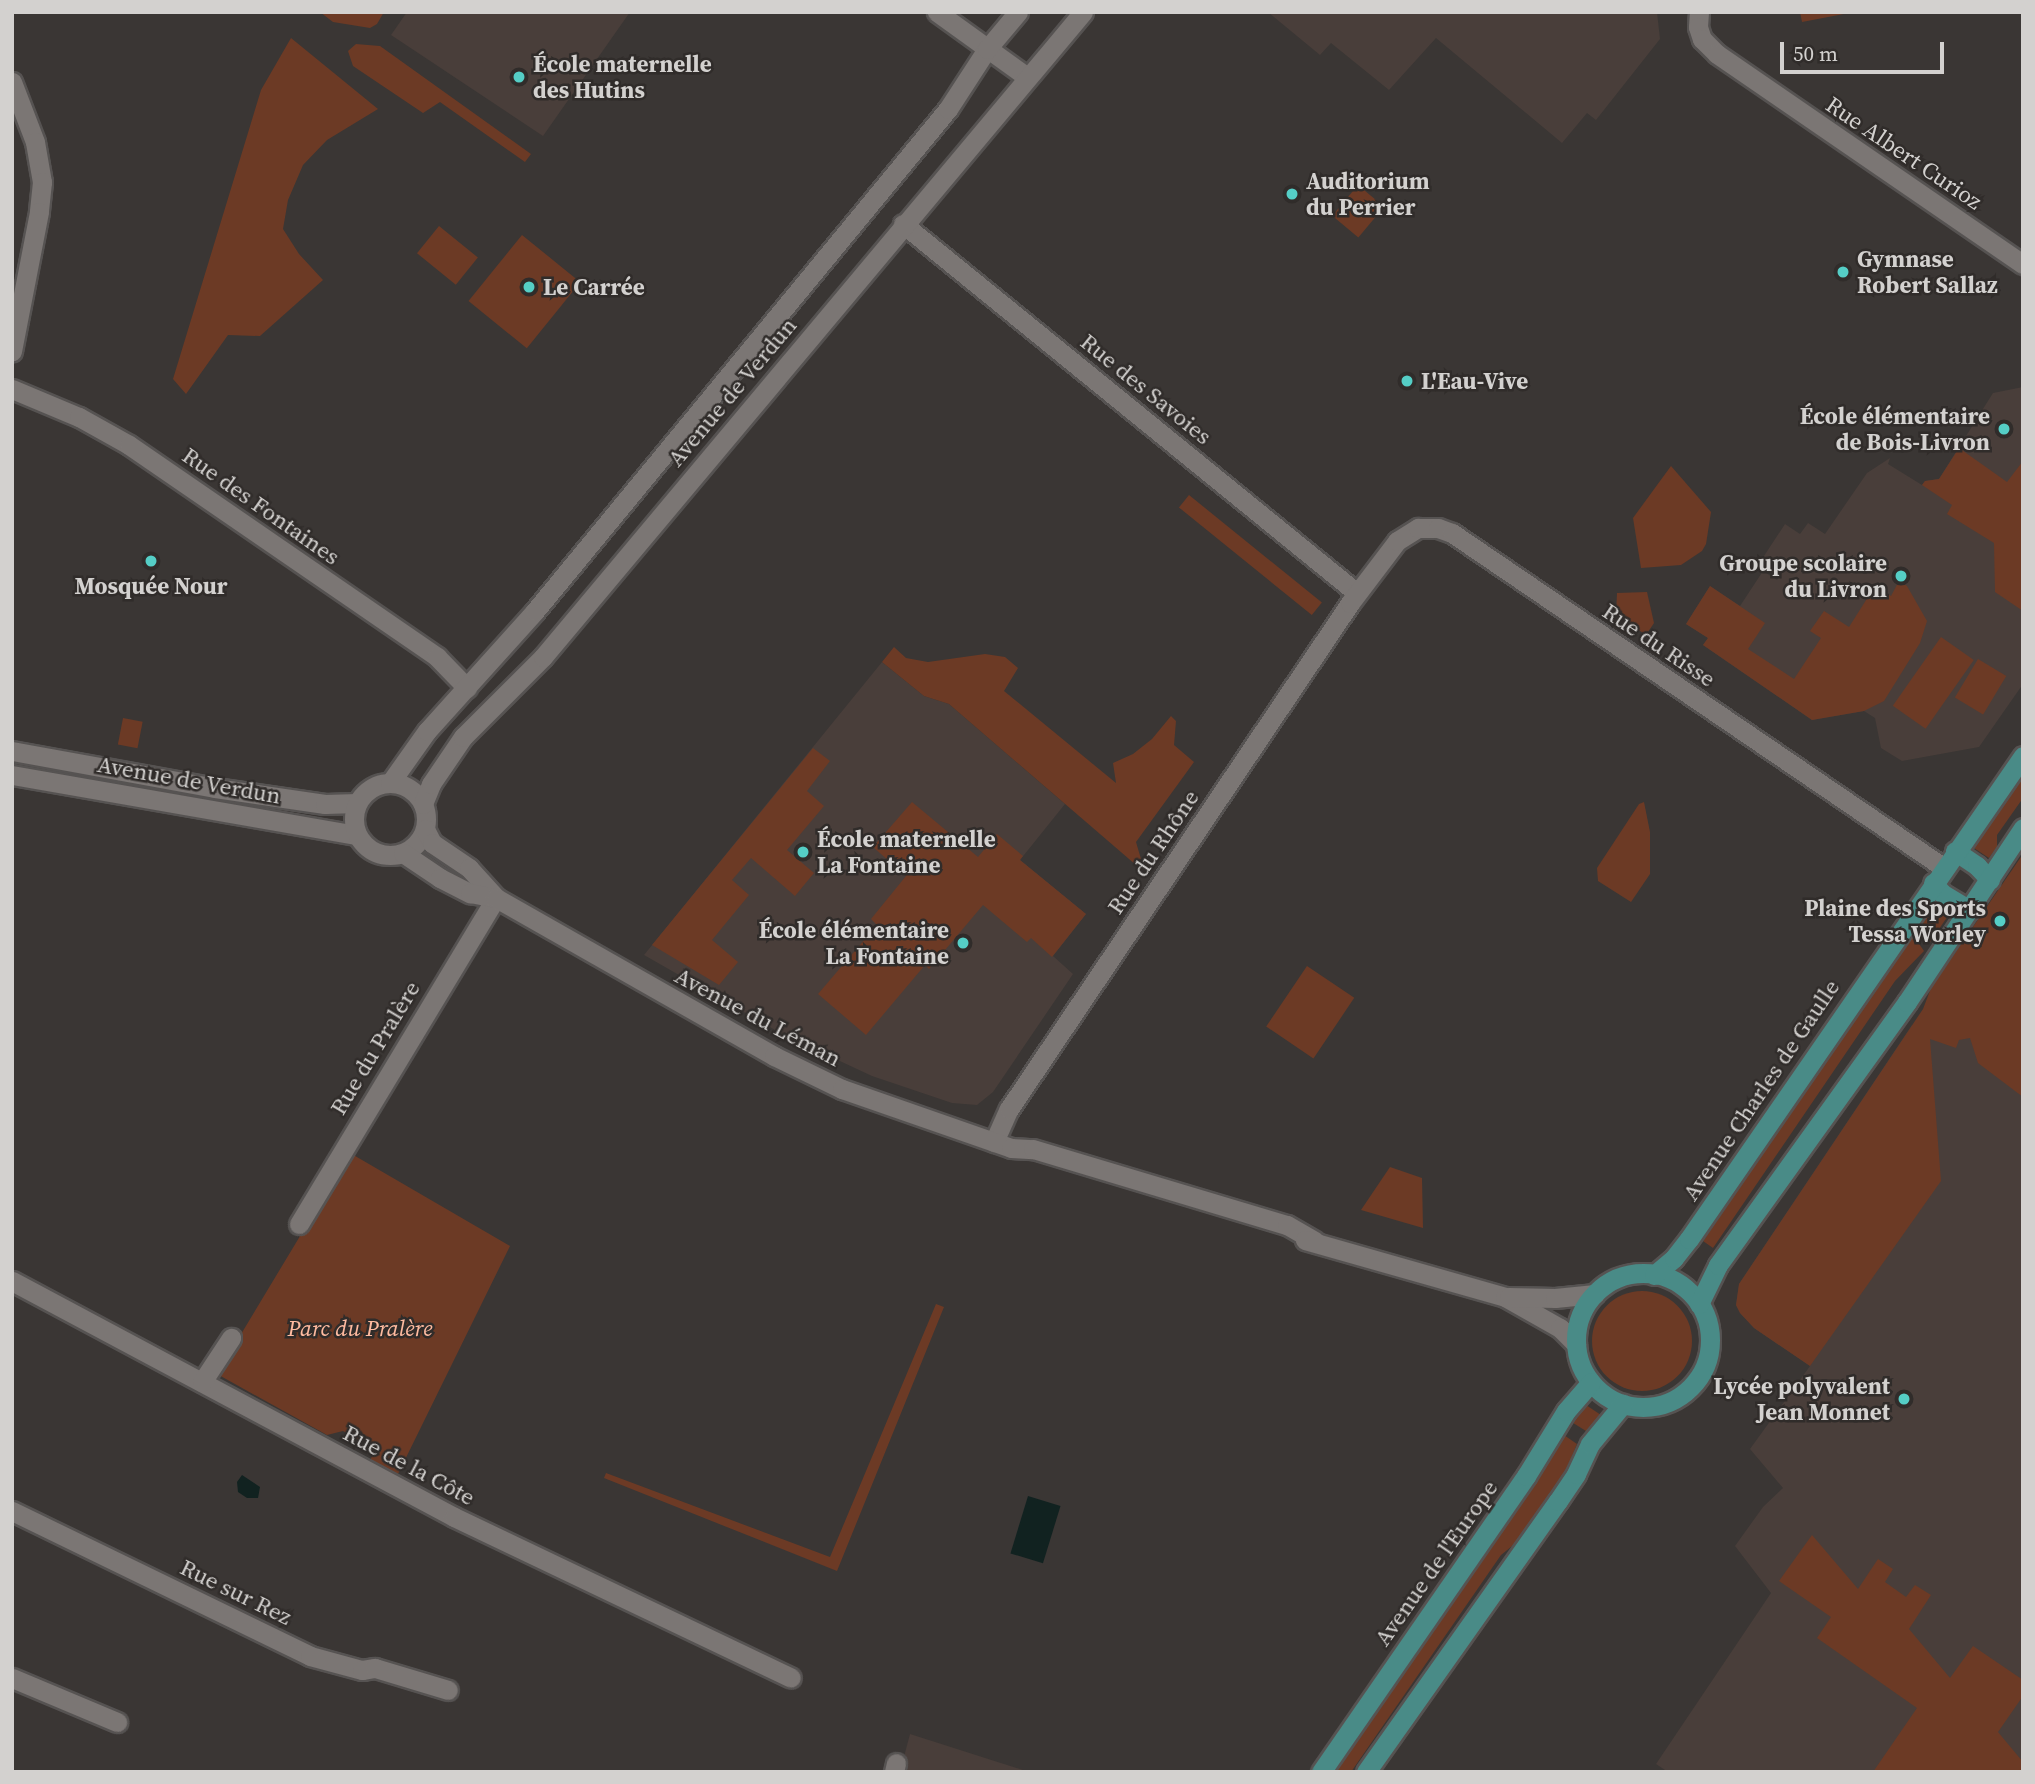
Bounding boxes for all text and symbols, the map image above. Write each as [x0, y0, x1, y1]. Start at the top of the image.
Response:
scale bar [1783, 28, 1948, 72]
text: 50 m [1793, 39, 1838, 68]
place label: École maternelle des Hutins [533, 50, 712, 104]
marker: École maternelle des Hutins [511, 69, 527, 85]
street label: Rue Albert Curioz [1821, 91, 1987, 215]
place label: Auditorium du Perrier [1306, 167, 1429, 221]
marker: Auditorium du Perrier [1284, 186, 1300, 202]
place label: Gymnase Robert Sallaz [1857, 245, 1998, 299]
marker: Gymnase Robert Sallaz [1835, 264, 1851, 280]
place label: Le Carrée [543, 273, 645, 301]
marker: Le Carrée [521, 279, 537, 295]
street label: Avenue de Verdun [662, 312, 802, 472]
street label: Rue des Savoies [1075, 328, 1217, 450]
place label: L'Eau-Vive [1421, 367, 1528, 395]
marker: L'Eau-Vive [1399, 373, 1415, 389]
place label: École élémentaire de Bois-Livron [1800, 402, 1990, 456]
marker: École élémentaire de Bois-Livron [1996, 421, 2012, 437]
street label: Rue des Fontaines [177, 441, 345, 571]
place label: Groupe scolaire du Livron [1719, 549, 1887, 603]
marker: Mosquée Nour [143, 553, 159, 569]
marker: Groupe scolaire du Livron [1893, 568, 1909, 584]
place label: Mosquée Nour [75, 572, 227, 600]
street label: Rue du Risse [1597, 597, 1721, 693]
street label: Avenue de Verdun [95, 750, 283, 810]
street label: Rue du Rhône [1101, 785, 1205, 919]
place label: École maternelle La Fontaine [817, 825, 996, 879]
marker: École maternelle La Fontaine [795, 844, 811, 860]
place label: Plaine des Sports Tessa Worley [1804, 894, 1986, 948]
marker: Plaine des Sports Tessa Worley [1992, 913, 2008, 929]
place label: École élémentaire La Fontaine [759, 916, 949, 970]
marker: École élémentaire La Fontaine [955, 935, 971, 951]
street label: Avenue du Léman [670, 962, 846, 1072]
street label: Avenue Charles de Gaulle [1677, 974, 1845, 1206]
street label: Rue du Pralère [324, 976, 426, 1120]
park label: Parc du Pralère [287, 1314, 433, 1342]
place label: Lycée polyvalent Jean Monnet [1713, 1372, 1890, 1426]
marker: Lycée polyvalent Jean Monnet [1896, 1391, 1912, 1407]
street label: Rue de la Côte [339, 1419, 479, 1511]
street label: Avenue de l'Europe [1369, 1475, 1503, 1651]
street label: Rue sur Rez [176, 1553, 296, 1631]

